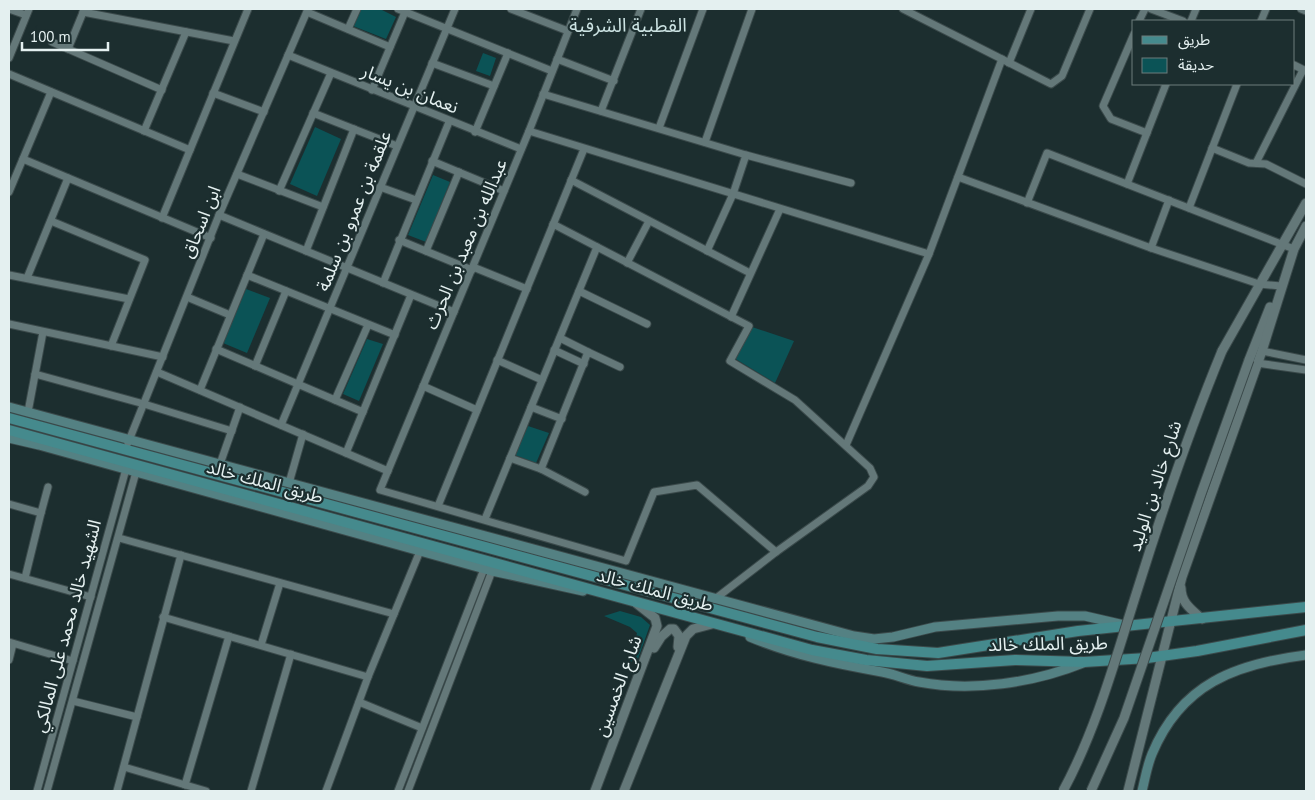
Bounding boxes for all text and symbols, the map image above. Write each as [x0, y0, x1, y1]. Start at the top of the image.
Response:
district label: القطبية الشرقية [569, 13, 687, 37]
scale bar [22, 20, 109, 52]
legend [1132, 20, 1295, 85]
text: 100 m [30, 27, 71, 46]
text: طريق [1178, 30, 1210, 50]
text: حديقة [1178, 55, 1214, 74]
street label: نعمان بن يسار [358, 58, 462, 118]
street label: علقمة بن عمرو بن سلمة [311, 127, 396, 294]
street label: عبدالله بن معبد بن الحرث [419, 155, 512, 333]
street label: ابن اسحاق [176, 182, 225, 261]
street label: شارع خالد بن الوليد [1123, 418, 1189, 555]
street label: طريق الملك خالد [204, 455, 326, 508]
street label: الشهيد خالد محمد على المالكي [27, 517, 108, 735]
street label: طريق الملك خالد [594, 563, 716, 616]
street label: طريق الملك خالد [988, 631, 1108, 656]
street label: شارع الخمسين [589, 632, 649, 741]

